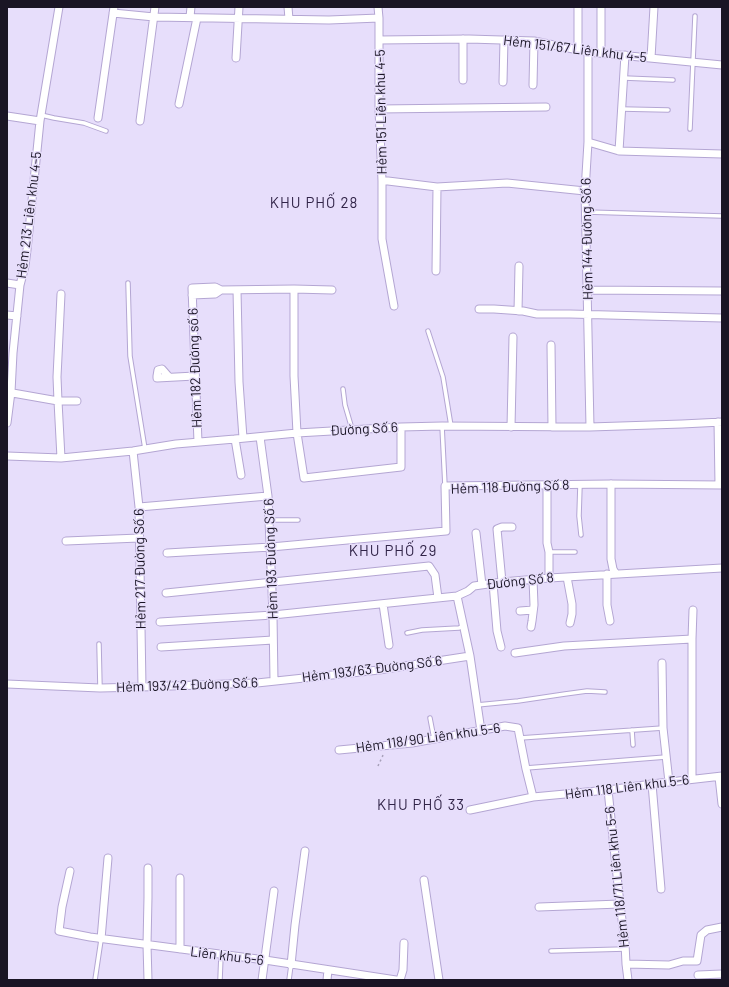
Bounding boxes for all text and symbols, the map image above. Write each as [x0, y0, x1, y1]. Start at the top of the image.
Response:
street label: Hẻm 151/67 Liên khu 4-5 [502, 32, 648, 66]
street label: Hẻm 151 Liên khu 4-5 [372, 49, 390, 175]
street label: Hẻm 213 Liên khu 4-5 [13, 151, 45, 279]
street label: Hẻm 144 Đường Số 6 [578, 178, 596, 300]
district label: KHU PHỐ 28 [270, 194, 358, 212]
street label: Hẻm 182 Đường số 6 [185, 308, 205, 428]
street label: Đường Số 6 [330, 419, 398, 439]
street label: Hẻm 118 Đường Số 8 [450, 477, 570, 497]
street label: Hẻm 193 Đường Số 6 [260, 498, 282, 620]
street label: Hẻm 217 Đường Số 6 [131, 509, 149, 629]
district label: KHU PHỐ 29 [349, 542, 437, 560]
street label: Đường Số 8 [485, 569, 555, 593]
street label: Hẻm 193/63 Đường Số 6 [301, 652, 443, 686]
street label: Hẻm 193/42 Đường Số 6 [116, 674, 258, 696]
street label: Hẻm 118/90 Liên khu 5-6 [355, 720, 501, 756]
street label: Hẻm 118 Liên khu 5-6 [564, 771, 690, 803]
district label: KHU PHỐ 33 [377, 796, 465, 814]
street label: Hẻm 118/71 Liên khu 5-6 [601, 805, 633, 949]
street label: Liên khu 5-6 [189, 943, 265, 969]

